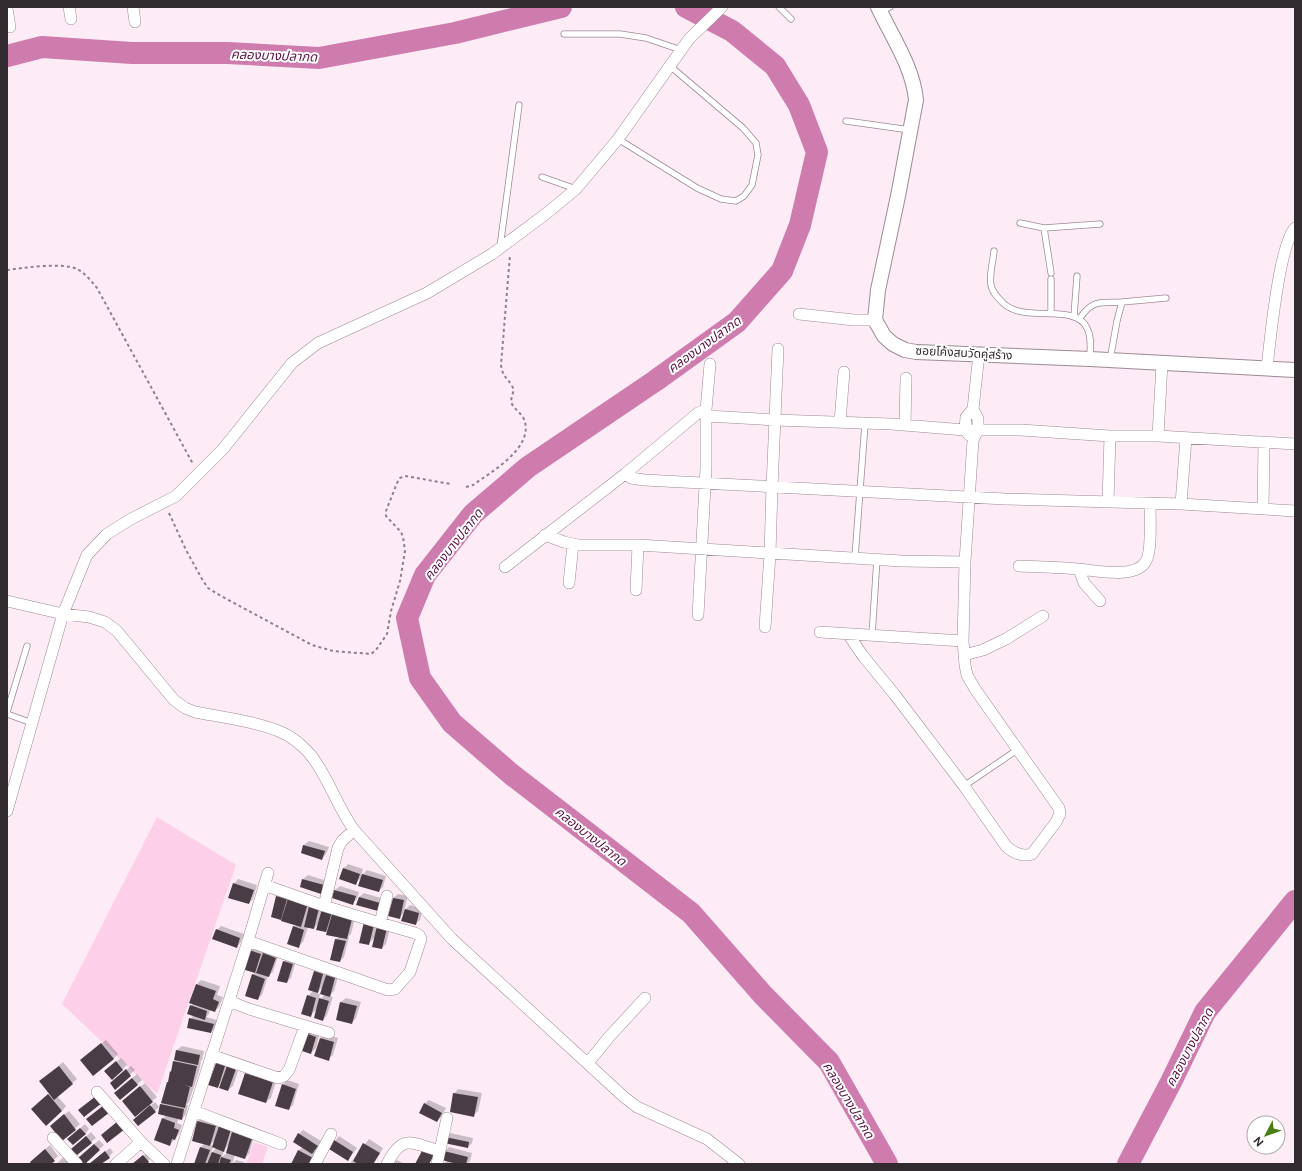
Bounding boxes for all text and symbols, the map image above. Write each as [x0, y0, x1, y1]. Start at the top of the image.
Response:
water label: คลองบางปลากด [231, 46, 318, 65]
water label: คลองบางปลากด [665, 312, 744, 376]
street label: ซอยโค้งสนวัดคู่สร้าง [915, 343, 1013, 363]
water label: คลองบางปลากด [421, 505, 486, 583]
water label: คลองบางปลากด [552, 804, 630, 869]
water label: คลองบางปลากด [1163, 1005, 1217, 1089]
water label: คลองบางปลากด [820, 1059, 878, 1142]
north arrow [1246, 1115, 1286, 1155]
text: N [1251, 1134, 1266, 1149]

